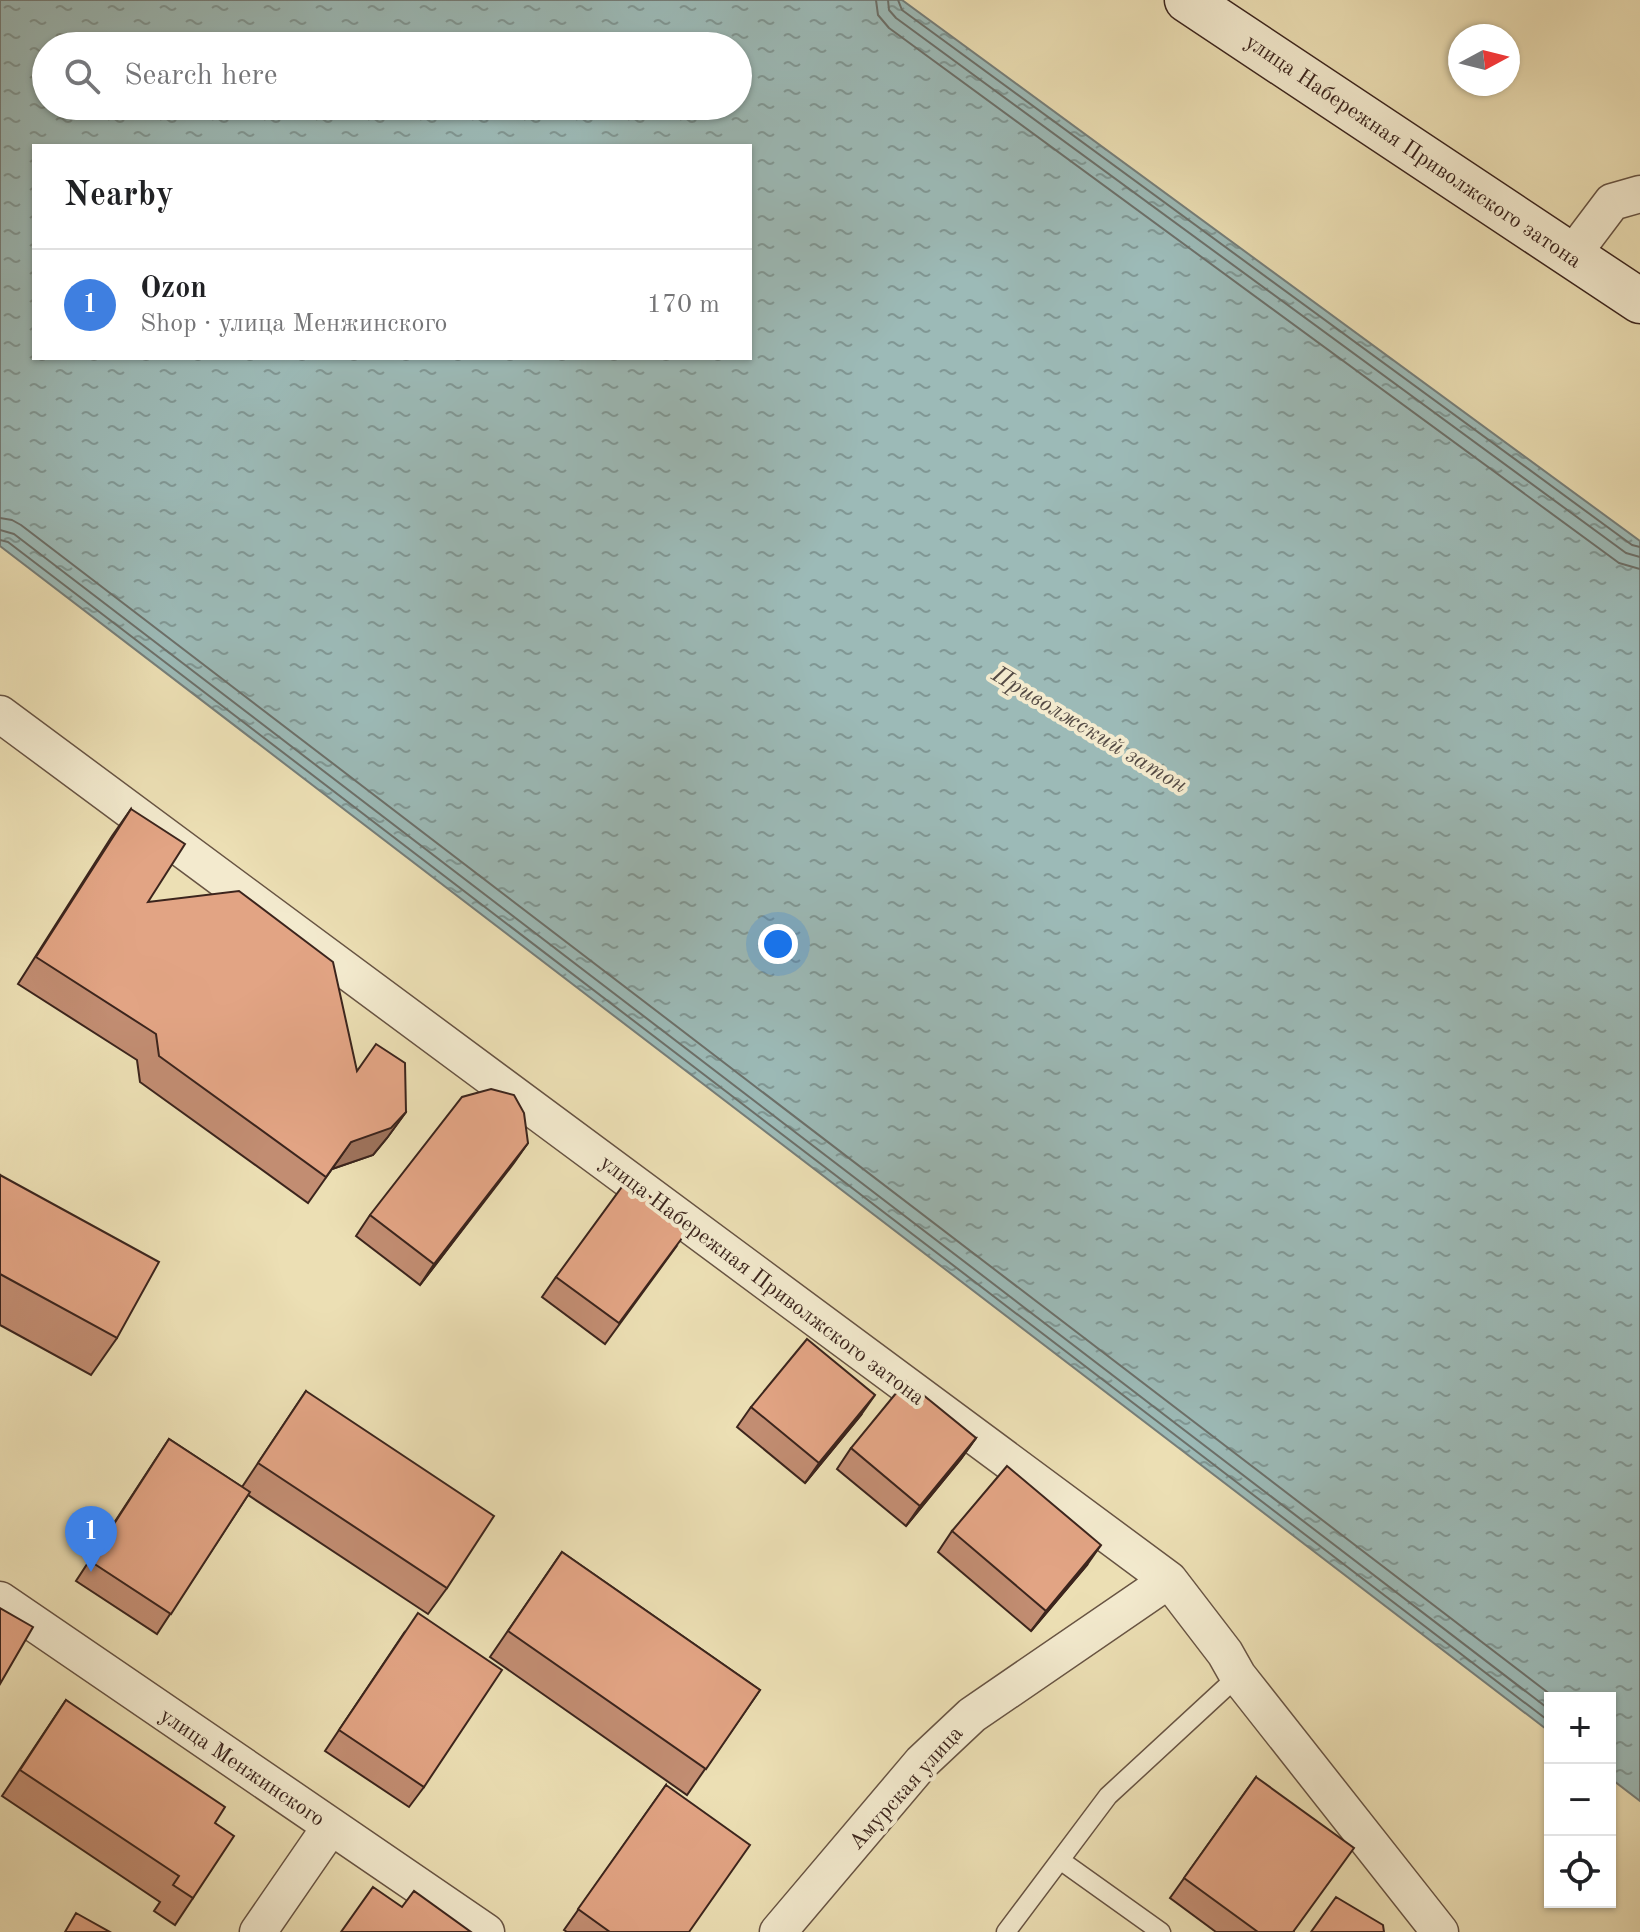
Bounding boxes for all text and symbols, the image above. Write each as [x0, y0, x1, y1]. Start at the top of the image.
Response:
north arrow [1448, 24, 1520, 96]
street label: улица Набережная Приволжского затона [1241, 31, 1585, 273]
search box [32, 32, 752, 120]
icon: search [60, 54, 104, 98]
text: Search here [124, 61, 278, 91]
text: Nearby [64, 179, 174, 213]
text: Ozon [140, 274, 207, 304]
text: 1 [82, 292, 98, 318]
text: 170 m [647, 292, 720, 318]
text: Shop · улица Менжинского [140, 311, 447, 337]
water label: Приволжский затон [986, 662, 1191, 799]
your location [758, 924, 798, 964]
street label: улица Набережная Приволжского затона [595, 1151, 928, 1410]
pin: 1 [65, 1506, 117, 1572]
map controls [1544, 1692, 1616, 1908]
button: + [1544, 1692, 1616, 1764]
street label: улица Менжинского [155, 1704, 328, 1831]
street label: Амурская улица [845, 1722, 968, 1854]
button: − [1544, 1764, 1616, 1836]
button: locate [1544, 1836, 1616, 1908]

